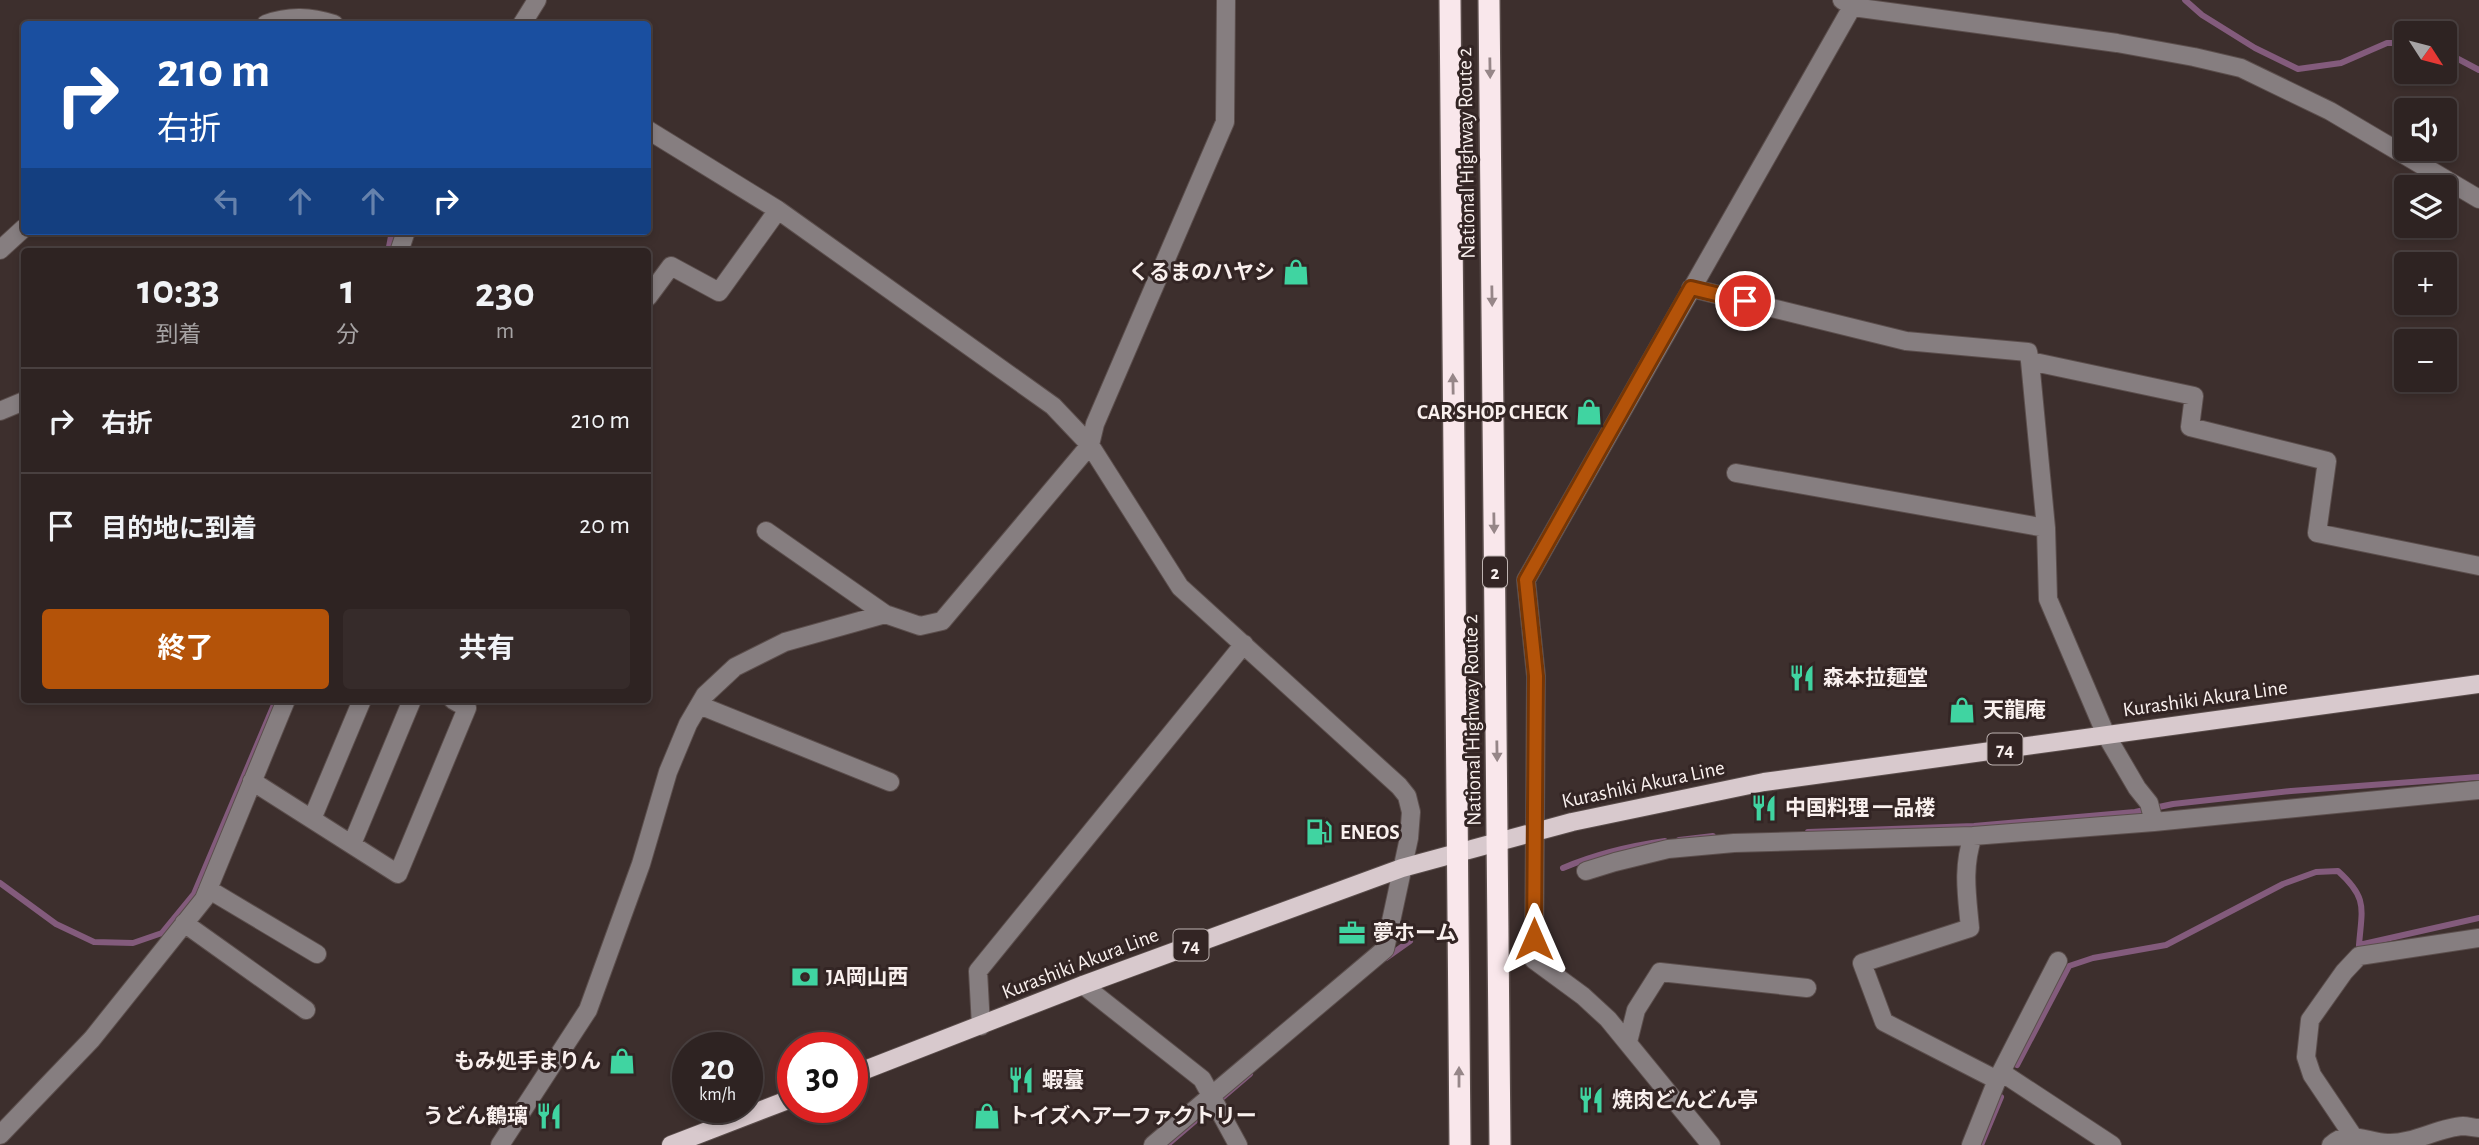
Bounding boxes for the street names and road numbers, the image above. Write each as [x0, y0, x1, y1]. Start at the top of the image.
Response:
street label: National Highway Route 2 [1454, 47, 1479, 259]
road number: 2 [1483, 556, 1507, 587]
street label: National Highway Route 2 [1460, 614, 1485, 826]
street label: Kurashiki Akura Line [2121, 677, 2289, 720]
road number: 74 [1988, 734, 2022, 764]
street label: Kurashiki Akura Line [1560, 757, 1727, 812]
street label: Kurashiki Akura Line [999, 924, 1161, 1003]
road number: 74 [1174, 930, 1208, 960]

